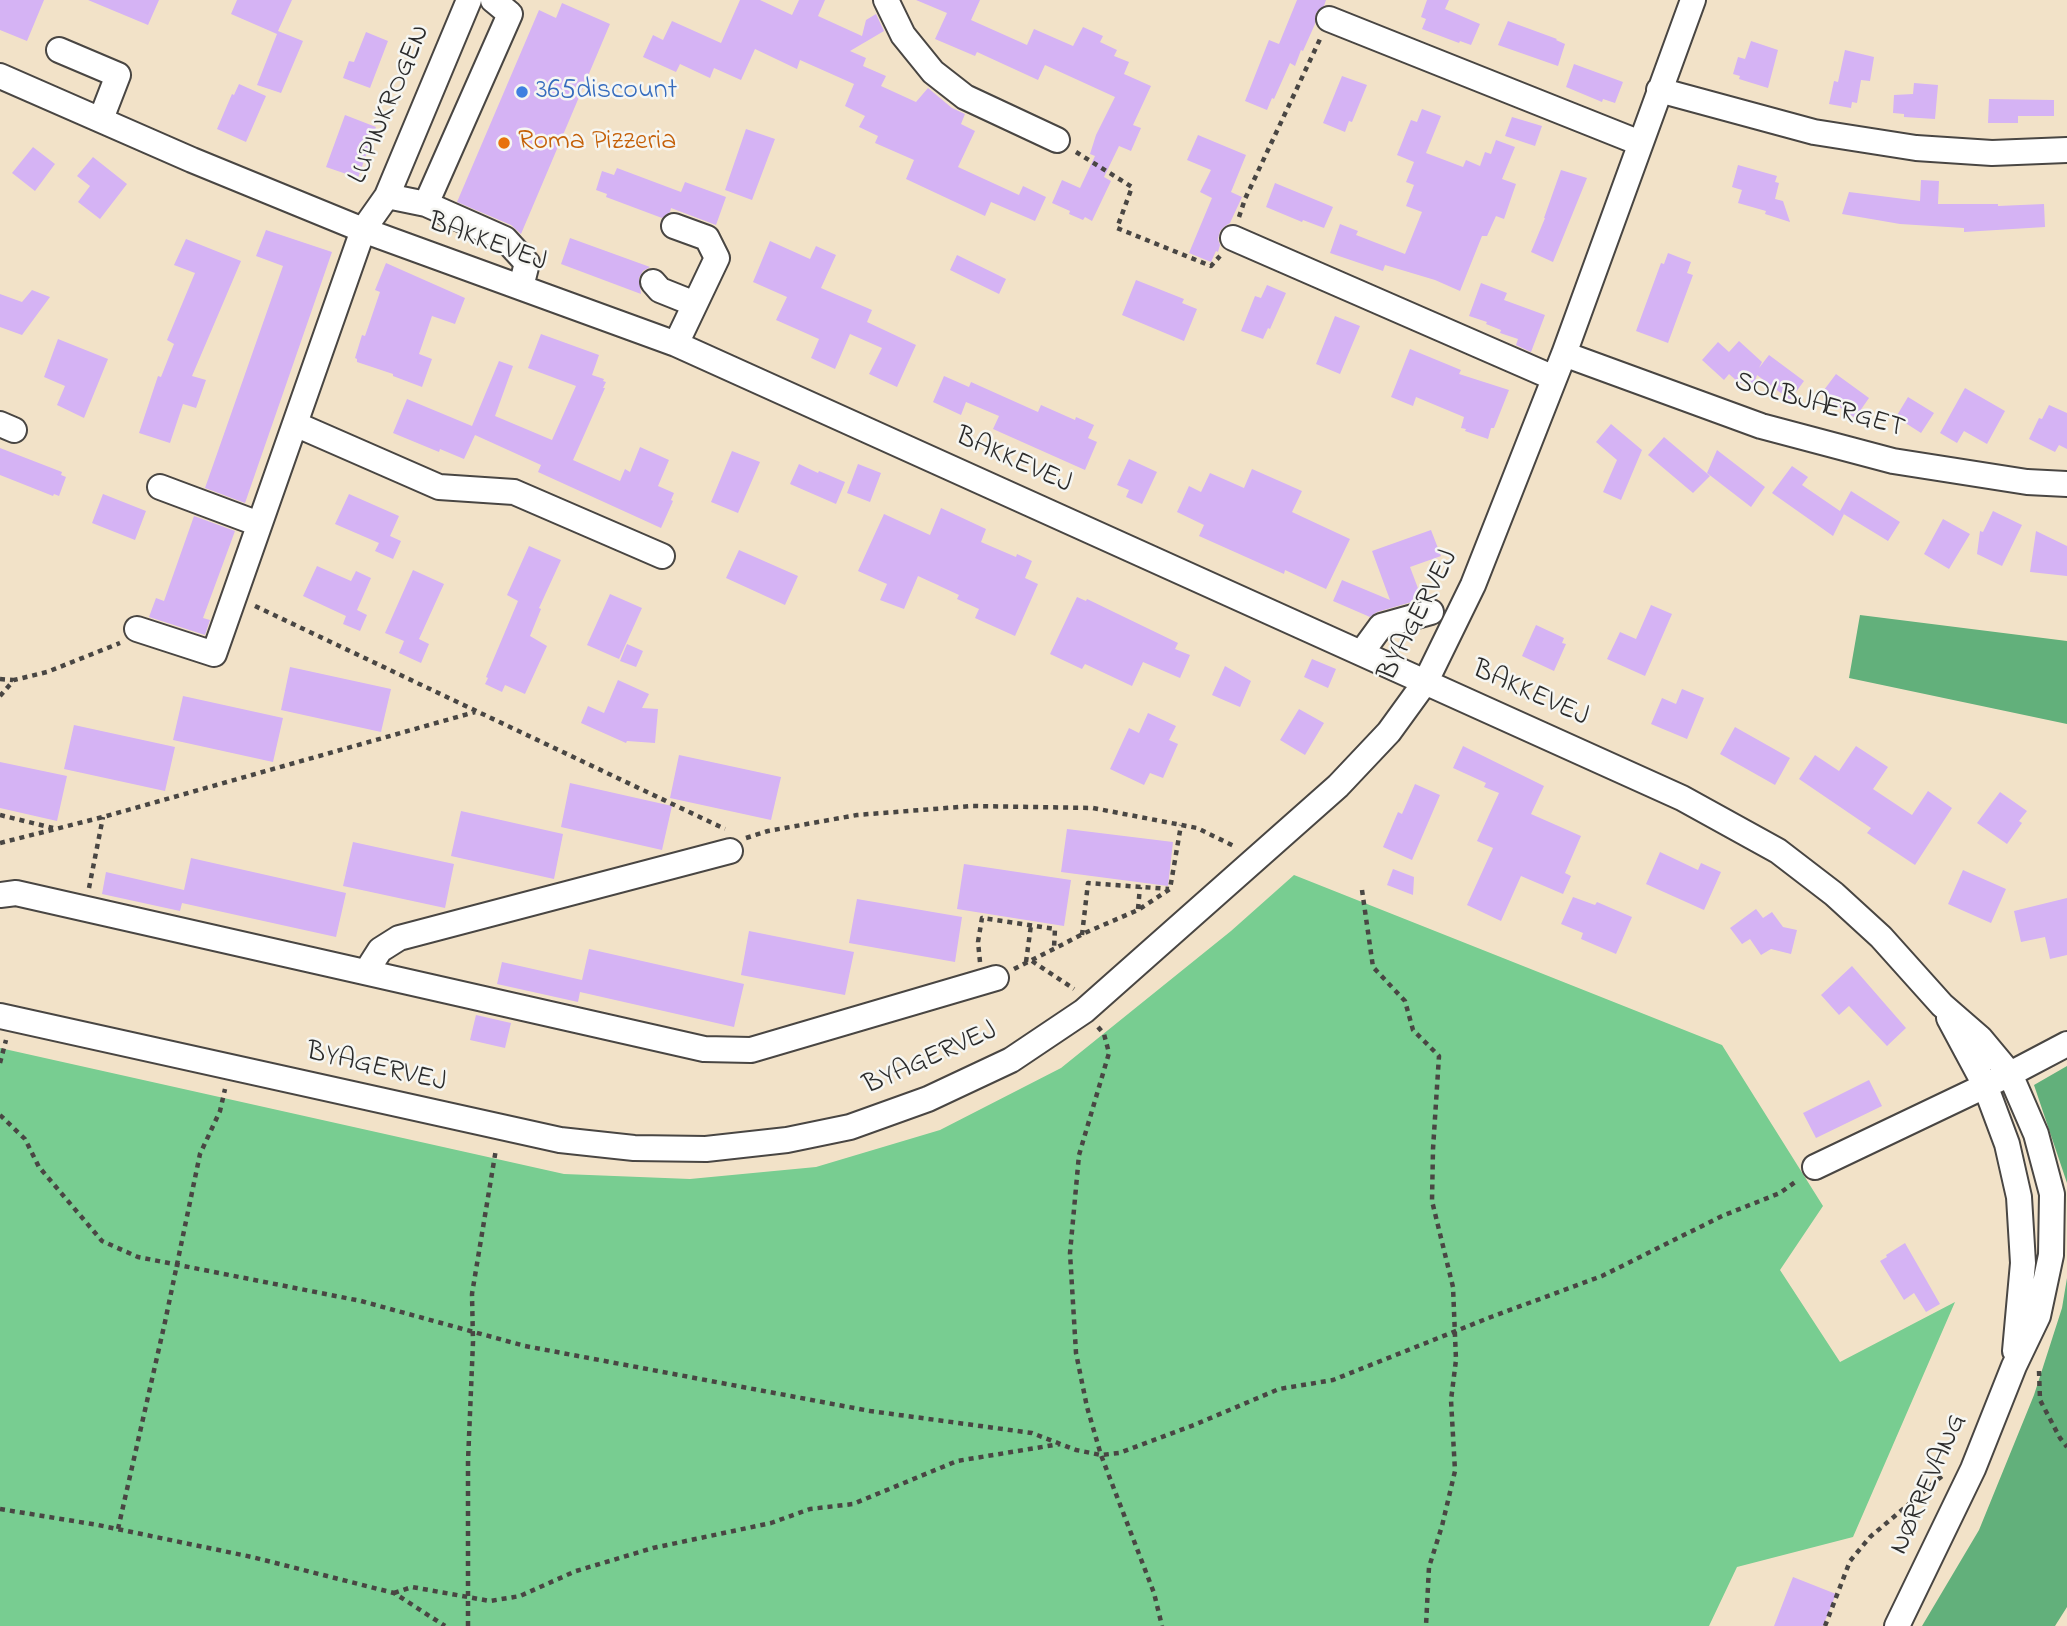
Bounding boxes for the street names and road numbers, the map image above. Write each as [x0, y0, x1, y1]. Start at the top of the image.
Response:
street label: LUPINKROGEN [342, 21, 440, 189]
street label: BAKKEVEJ [423, 207, 551, 281]
street label: SOLBJÆRGET [1730, 367, 1908, 447]
street label: BAKKEVEJ [950, 421, 1076, 503]
street label: BYAGERVEJ [1373, 545, 1467, 687]
street label: BAKKEVEJ [1467, 654, 1593, 736]
street label: BYAGERVEJ [859, 1016, 1003, 1104]
street label: BYAGERVEJ [303, 1037, 449, 1101]
street label: NØRREVANG [1884, 1409, 1976, 1561]

